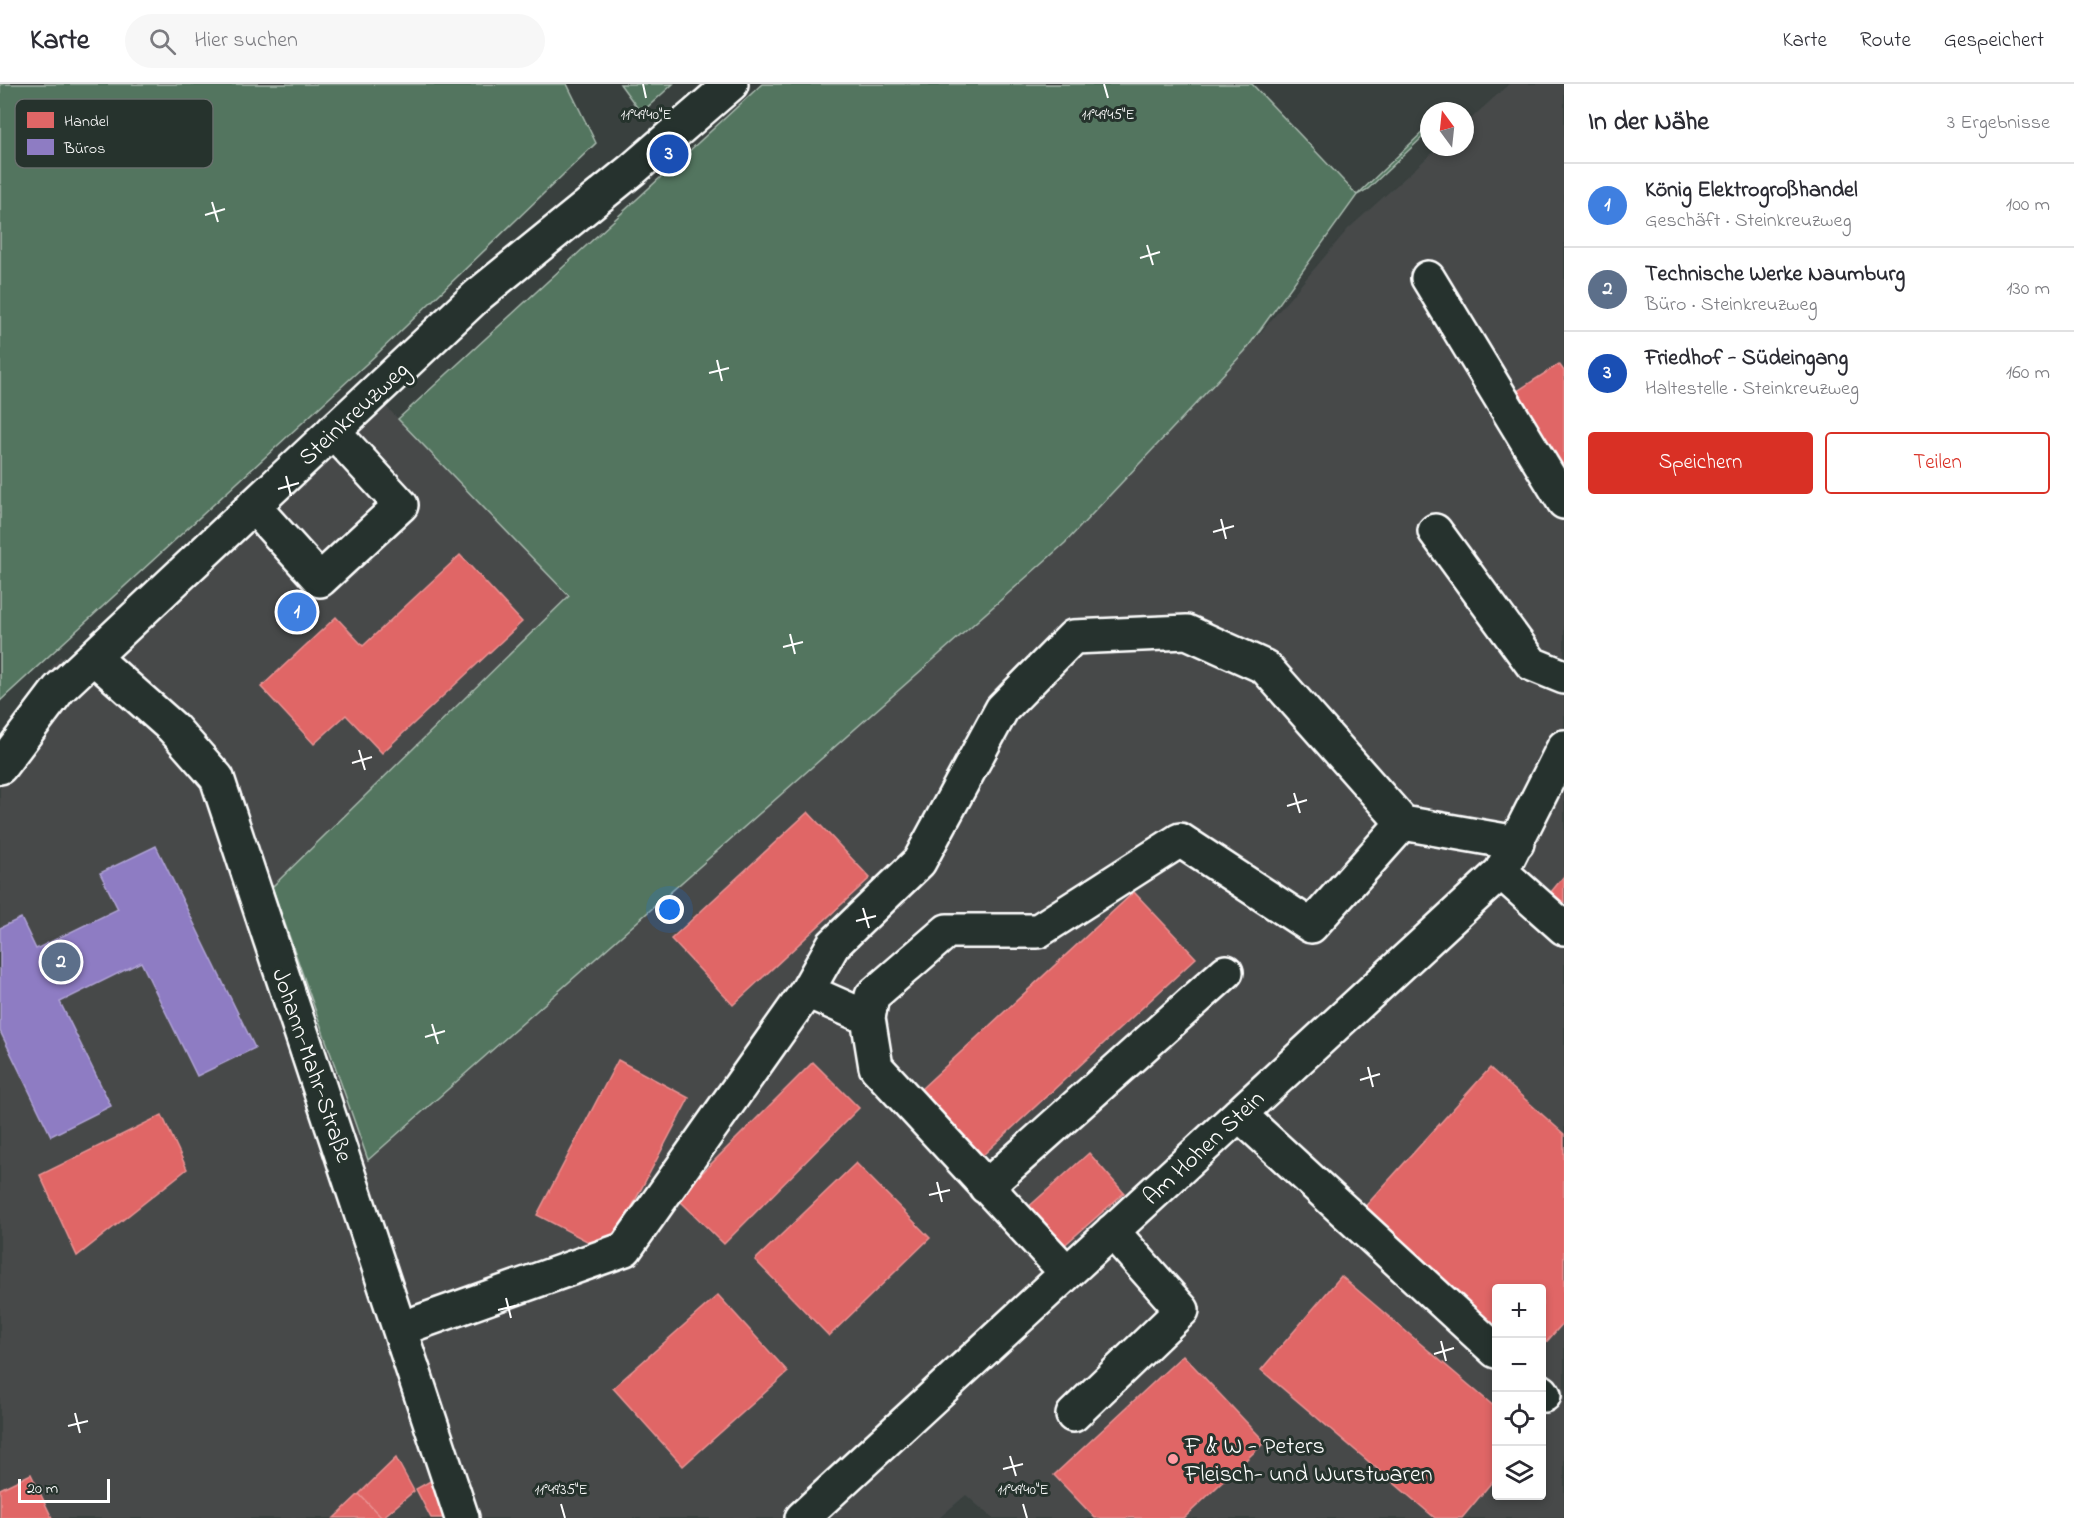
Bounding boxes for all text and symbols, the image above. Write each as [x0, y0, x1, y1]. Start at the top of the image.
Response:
search box [125, 14, 545, 68]
text: Karte [30, 21, 89, 62]
icon: search [146, 25, 179, 58]
text: Hier suchen [194, 25, 298, 57]
text: Karte [1782, 26, 1827, 56]
text: Route [1860, 26, 1911, 56]
text: Gespeichert [1944, 26, 2044, 56]
legend [15, 99, 213, 168]
north arrow [1420, 102, 1474, 156]
text: 11°49'40"E [620, 104, 672, 126]
text: 11°49'45"E [1081, 104, 1135, 126]
text: In der Nähe [1588, 104, 1709, 142]
text: 3 Ergebnisse [1947, 109, 2050, 138]
text: Handel [64, 110, 109, 134]
pin: 3 [650, 132, 688, 176]
text: Büros [63, 137, 105, 161]
text: König Elektrogroßhandel [1645, 175, 1858, 207]
text: 1 [1604, 191, 1611, 220]
text: 100 m [2006, 191, 2050, 220]
text: Geschäft · Steinkreuzweg [1645, 207, 1851, 236]
text: Technische Werke Naumburg [1645, 259, 1905, 291]
text: 2 [1603, 275, 1612, 304]
text: 130 m [2006, 275, 2050, 304]
text: Büro · Steinkreuzweg [1645, 291, 1817, 320]
text: Friedhof - Südeingang [1645, 343, 1848, 375]
street label: Steinkreuzweg [292, 354, 418, 475]
text: 3 [1603, 359, 1612, 388]
text: 160 m [2006, 359, 2050, 388]
text: Haltestelle · Steinkreuzweg [1645, 375, 1859, 404]
button: Speichern [1588, 432, 1813, 494]
button: Teilen [1825, 432, 2050, 494]
pin: 1 [278, 590, 316, 634]
your location [655, 895, 684, 924]
pin: 2 [42, 940, 80, 984]
street label: Johann-Mahr-Straße [261, 964, 360, 1168]
street label: Am Hohen Stein [1136, 1083, 1273, 1215]
map controls [1492, 1284, 1546, 1500]
button: + [1492, 1284, 1546, 1338]
button: − [1492, 1338, 1546, 1392]
button: locate [1492, 1392, 1546, 1446]
place label: F & W - Peters Fleisch- und Wurstwaren [1184, 1430, 1433, 1493]
button: layers [1492, 1446, 1546, 1500]
marker: F & W - Peters Fleisch- und Wurstwaren [1166, 1452, 1180, 1466]
scale bar [18, 1476, 110, 1504]
text: 20 m [27, 1477, 58, 1501]
text: 11°49'35"E [534, 1479, 588, 1501]
text: 11°49'40"E [997, 1479, 1049, 1501]

